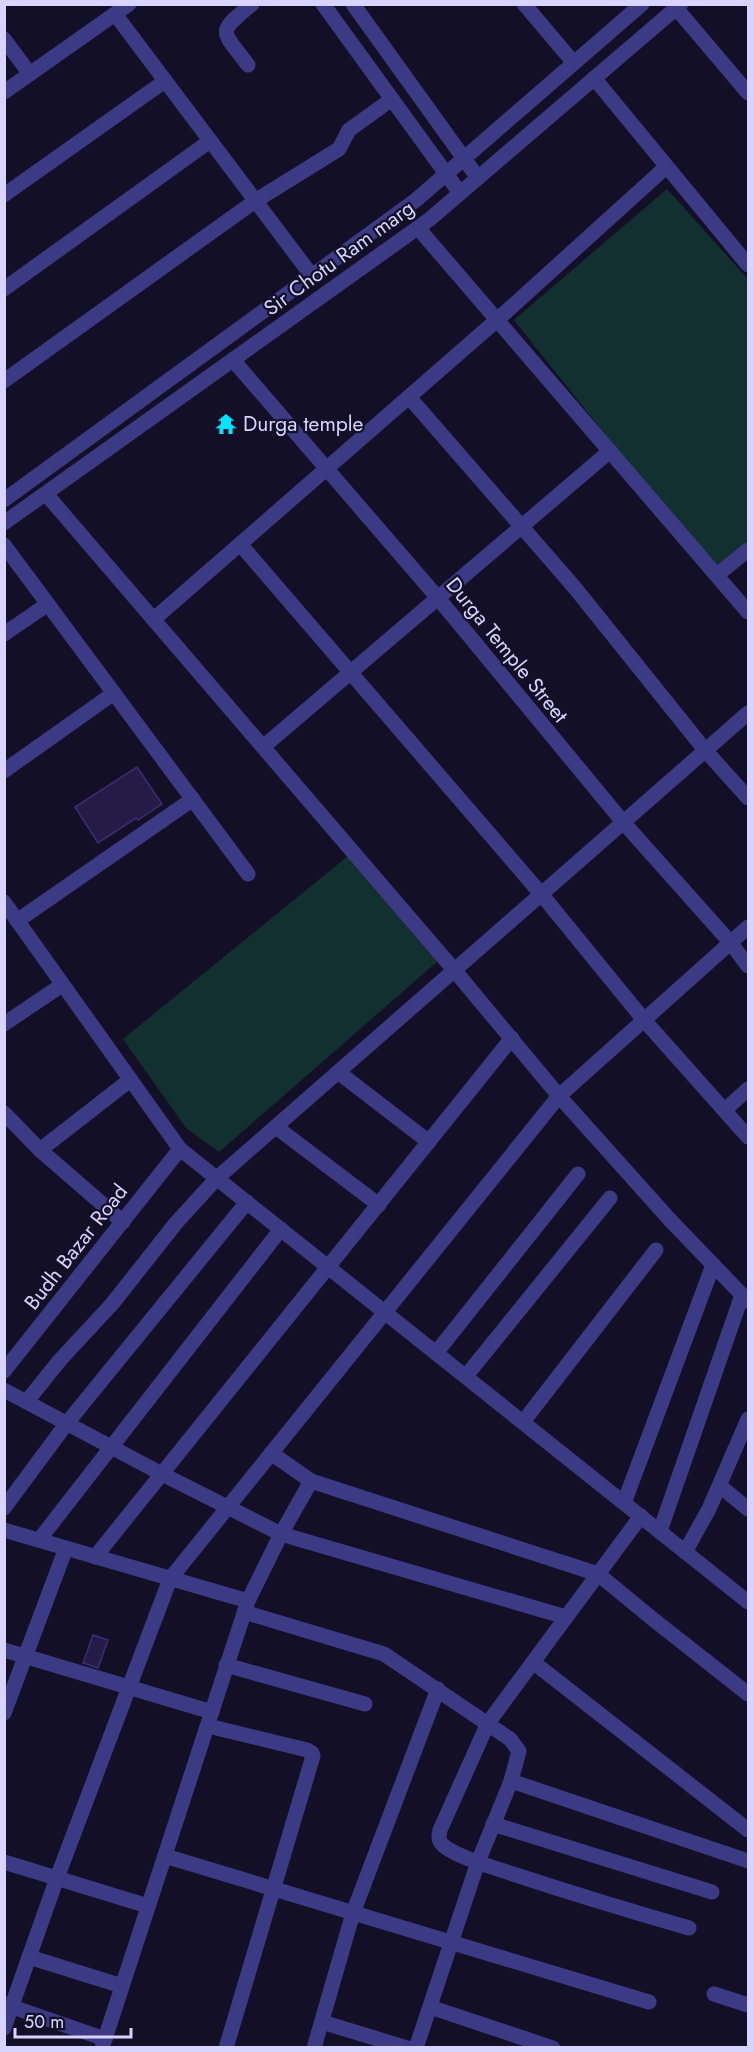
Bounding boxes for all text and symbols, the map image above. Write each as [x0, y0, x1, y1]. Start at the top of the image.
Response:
street label: Sir Chotu Ram marg [258, 193, 420, 323]
place label: Durga temple [243, 409, 364, 439]
temple icon: Durga temple [214, 412, 238, 436]
street label: Durga Temple Street [439, 571, 575, 729]
street label: Budh Bazar Road [17, 1178, 135, 1316]
scale bar [15, 2001, 130, 2039]
text: 50 m [24, 2009, 64, 2035]

